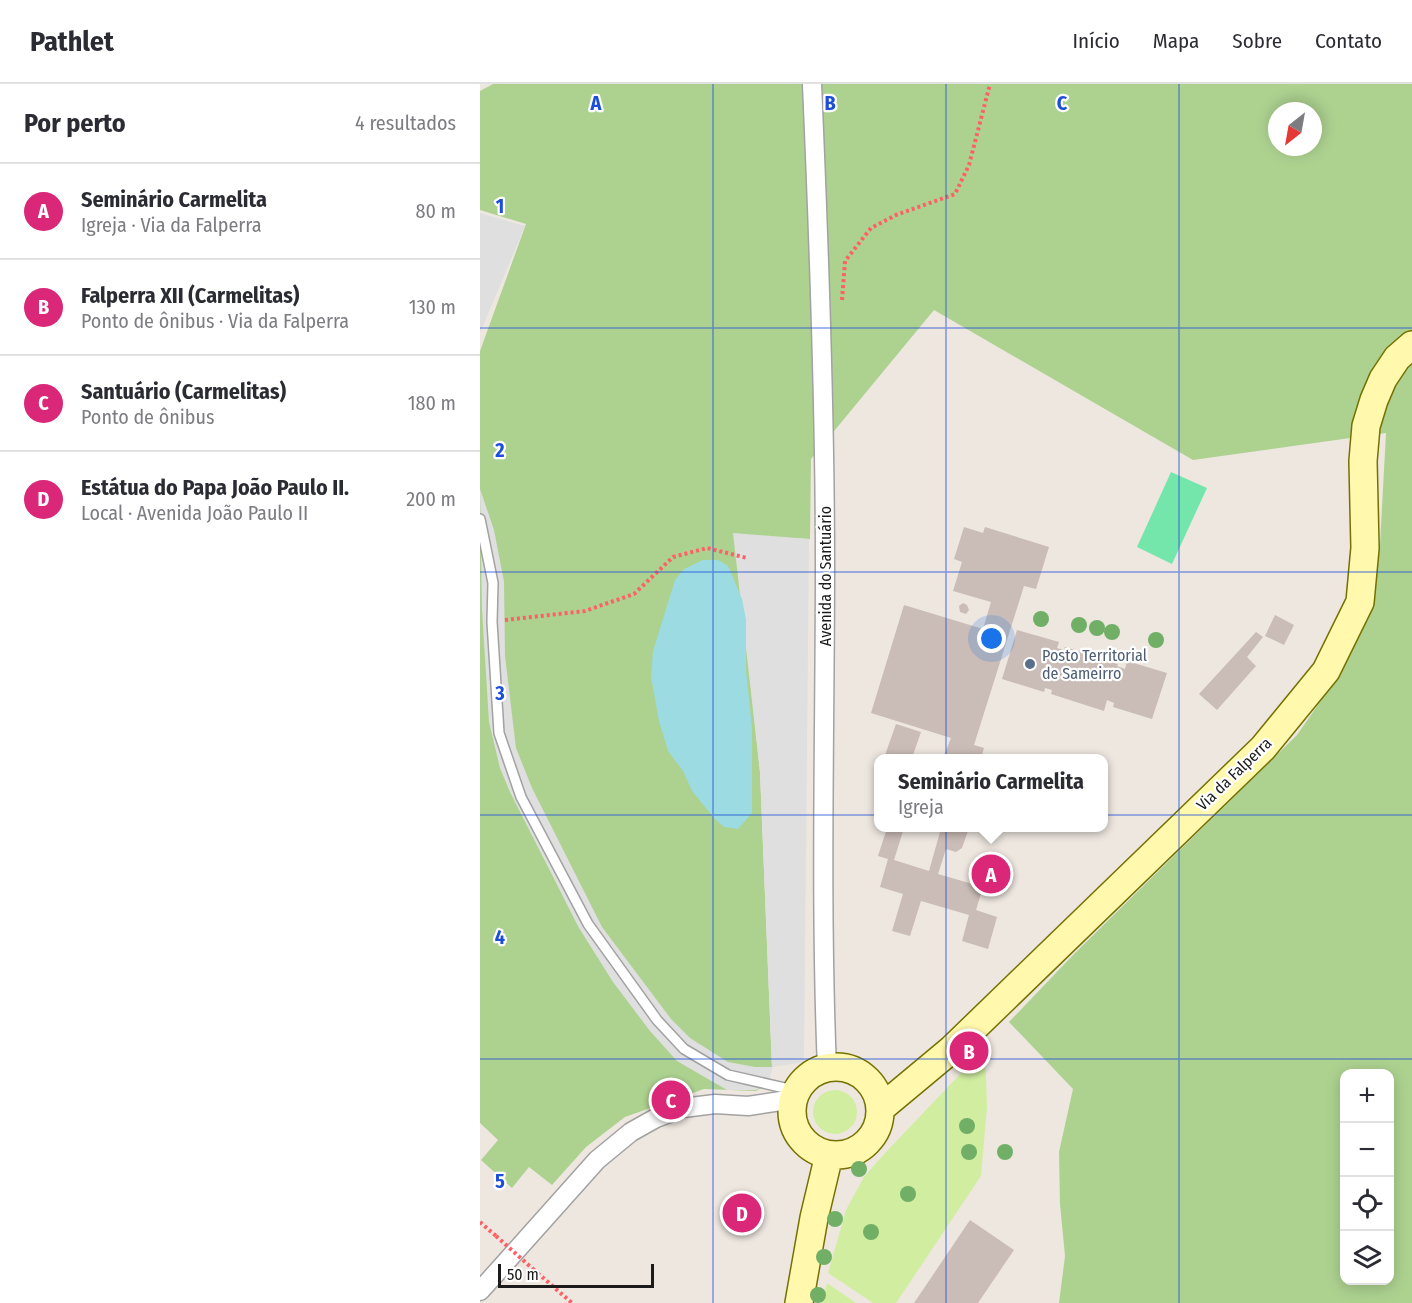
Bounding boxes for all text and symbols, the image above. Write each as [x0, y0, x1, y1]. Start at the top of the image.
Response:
text: Pathlet [30, 25, 114, 58]
text: Início [1073, 28, 1120, 54]
text: Mapa [1153, 28, 1199, 54]
text: Sobre [1232, 28, 1282, 54]
text: Contato [1315, 28, 1382, 54]
text: A [590, 91, 603, 115]
text: B [824, 91, 836, 115]
text: C [1057, 91, 1068, 115]
north arrow [1268, 102, 1322, 156]
text: Por perto [24, 108, 126, 139]
text: 4 resultados [355, 111, 456, 135]
text: Seminário Carmelita [81, 186, 267, 213]
text: 1 [496, 194, 504, 218]
text: A [38, 199, 49, 223]
text: 80 m [416, 199, 456, 223]
text: Igreja · Via da Falperra [81, 213, 261, 237]
text: Falperra XII (Carmelitas) [81, 282, 299, 309]
text: B [38, 295, 49, 319]
text: 130 m [409, 295, 456, 319]
text: Ponto de ônibus · Via da Falperra [81, 309, 349, 333]
text: Santuário (Carmelitas) [81, 378, 286, 405]
text: C [38, 391, 49, 415]
text: 180 m [408, 391, 456, 415]
text: Ponto de ônibus [81, 405, 214, 429]
text: 2 [494, 438, 505, 462]
text: Estátua do Papa João Paulo II. [81, 474, 349, 501]
text: D [38, 487, 49, 511]
text: 200 m [406, 487, 456, 511]
text: Local · Avenida João Paulo II [81, 501, 308, 525]
street label: Avenida do Santuário [816, 506, 835, 646]
your location [977, 624, 1006, 653]
place label: Posto Territorial de Sameirro [1042, 646, 1147, 683]
marker: Posto Territorial de Sameirro [1023, 657, 1037, 671]
text: 3 [494, 681, 505, 705]
street label: Via da Falperra [1193, 733, 1276, 814]
popup [874, 754, 1108, 832]
text: Seminário Carmelita [898, 768, 1084, 795]
text: Igreja [898, 795, 944, 819]
pin: A [972, 852, 1010, 896]
text: 4 [495, 925, 505, 949]
pin: B [950, 1028, 988, 1074]
map controls [1340, 1069, 1394, 1285]
button: + [1340, 1069, 1394, 1123]
pin: C [652, 1078, 690, 1122]
button: − [1340, 1123, 1394, 1177]
text: 5 [495, 1169, 505, 1193]
button: locate [1340, 1177, 1394, 1231]
pin: D [722, 1190, 762, 1236]
button: layers [1340, 1231, 1394, 1285]
scale bar [498, 1261, 654, 1288]
text: 50 m [507, 1265, 539, 1284]

